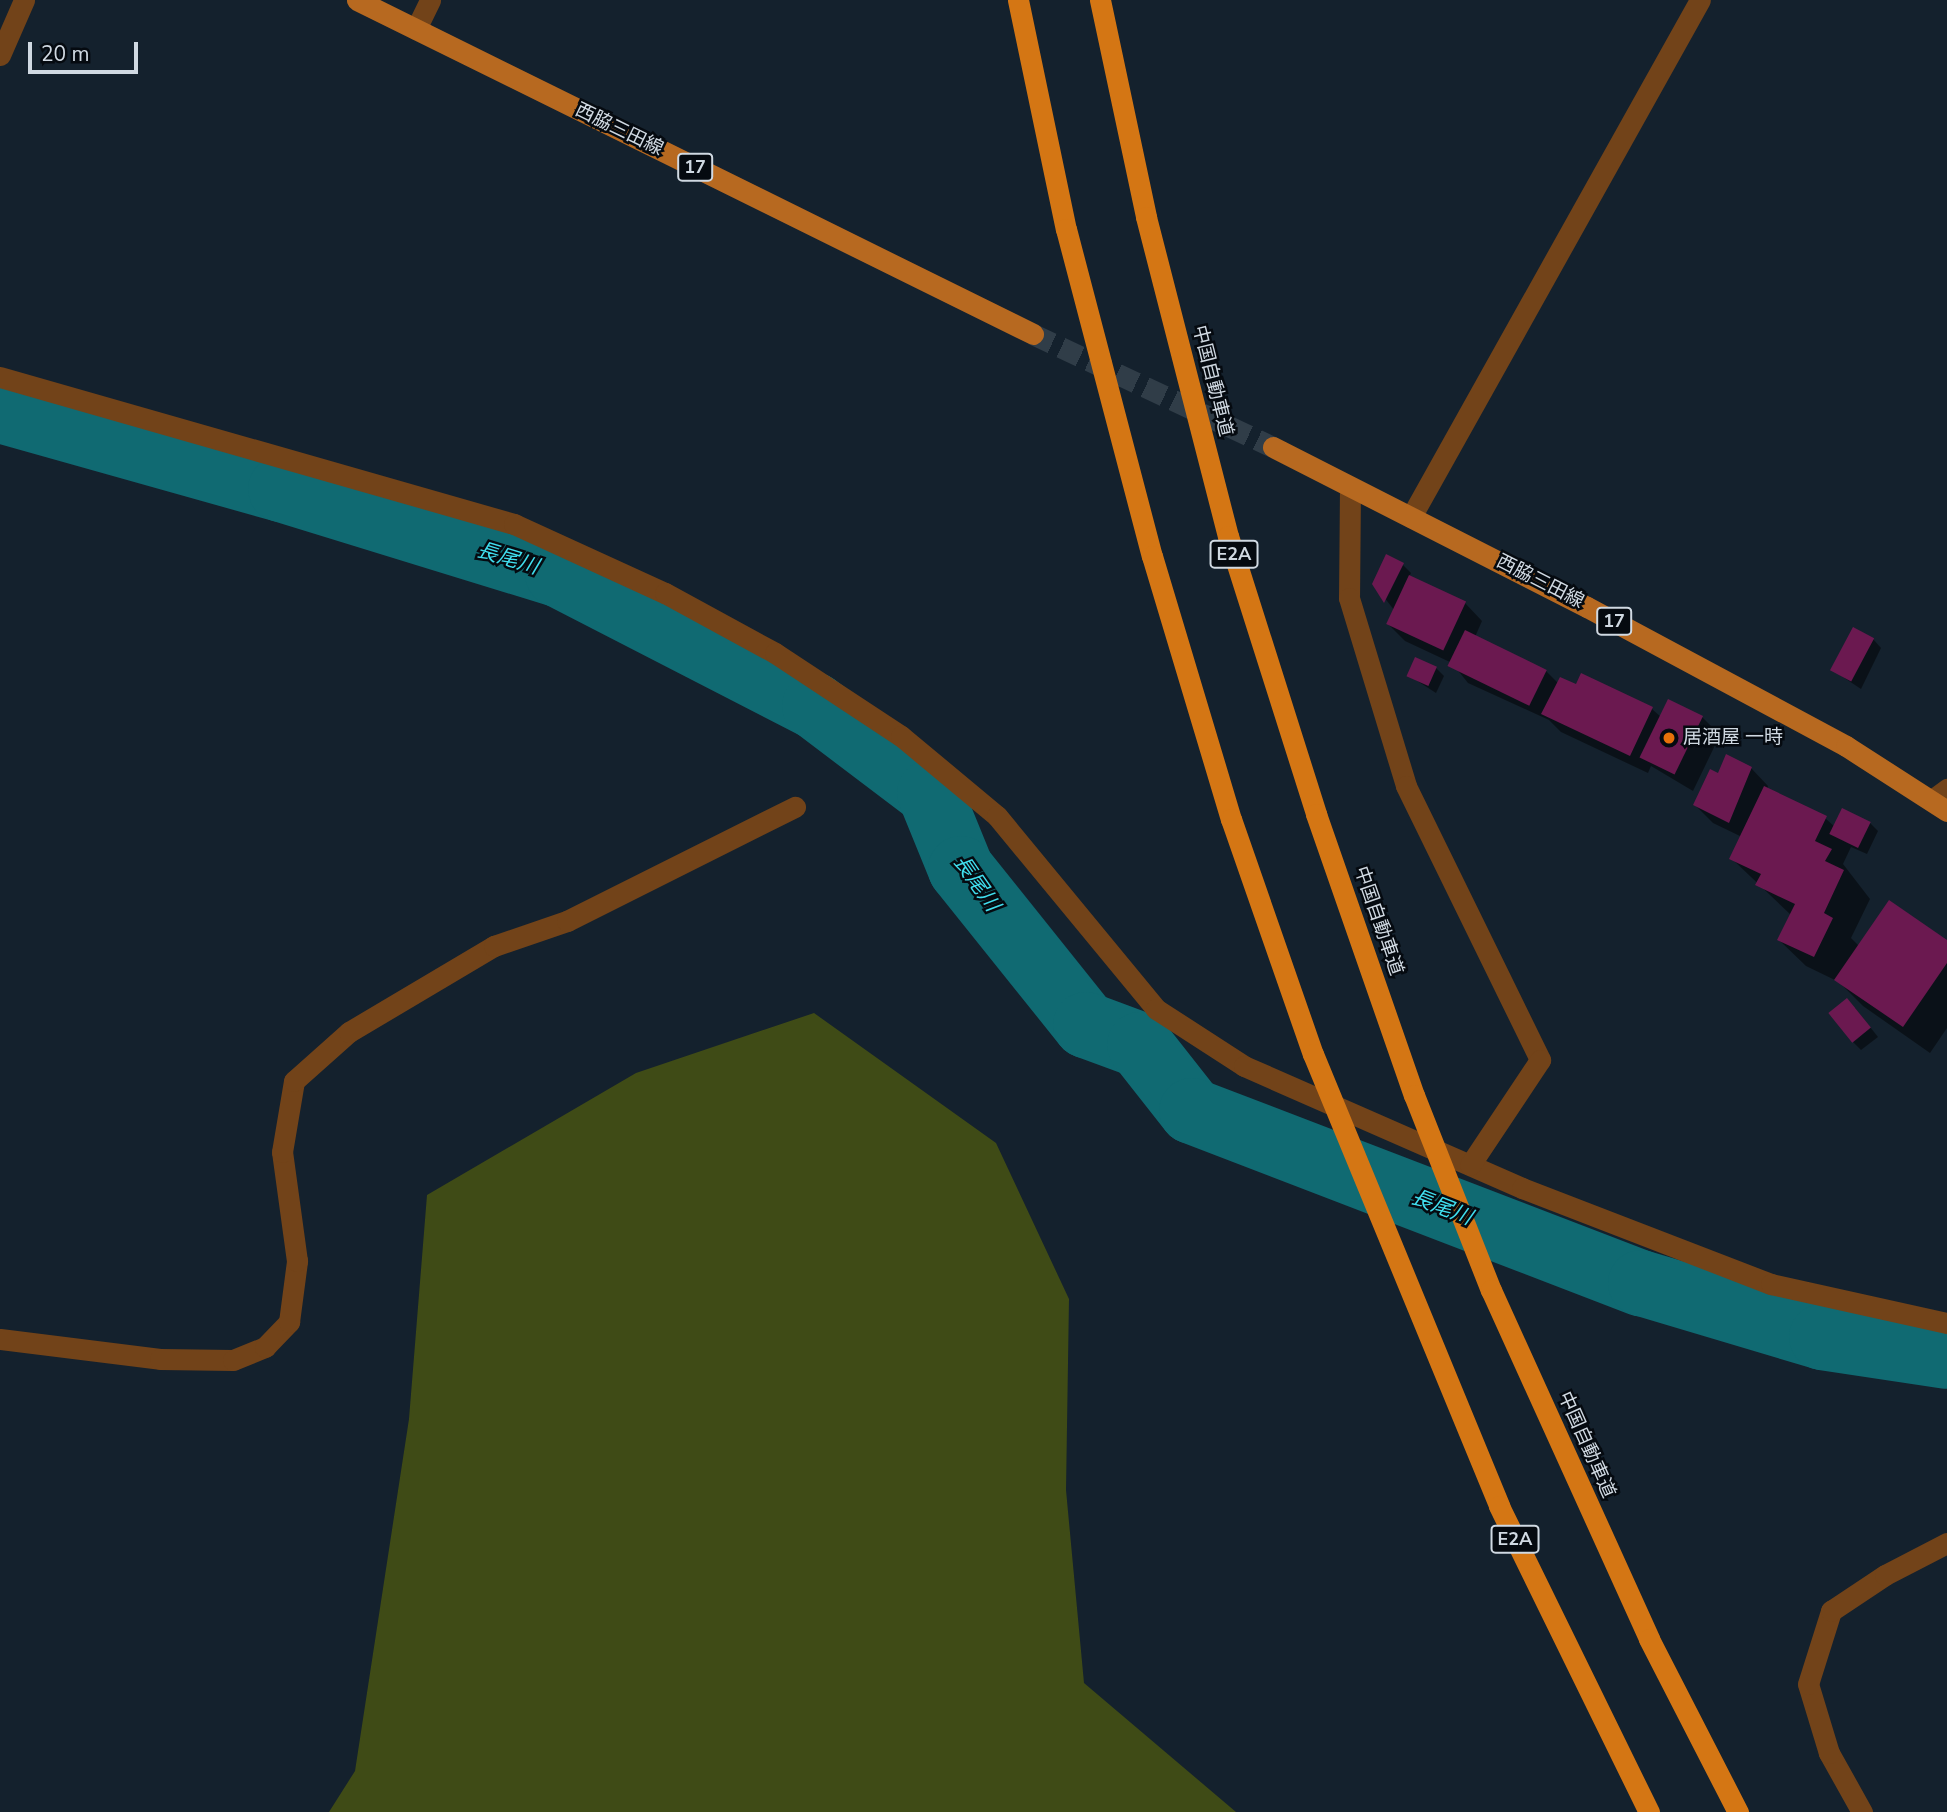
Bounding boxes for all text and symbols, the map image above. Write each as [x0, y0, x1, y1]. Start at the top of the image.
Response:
scale bar [32, 28, 142, 72]
text: 20 m [41, 40, 90, 68]
street label: 西脇三田線 [571, 99, 667, 161]
road number: 17 [676, 152, 714, 182]
street label: 中国自動車道 [1187, 323, 1237, 439]
water label: 長尾川 [474, 537, 542, 579]
road number: E2A [1210, 540, 1258, 568]
street label: 西脇三田線 [1493, 550, 1587, 614]
road number: 17 [1595, 606, 1633, 636]
place label: 居酒屋 一時 [1683, 727, 1783, 749]
marker: 居酒屋 一時 [1661, 730, 1677, 746]
water label: 長尾川 [949, 850, 1005, 916]
street label: 中国自動車道 [1349, 863, 1407, 979]
water label: 長尾川 [1408, 1184, 1476, 1230]
street label: 中国自動車道 [1552, 1388, 1620, 1502]
road number: E2A [1490, 1524, 1540, 1554]

